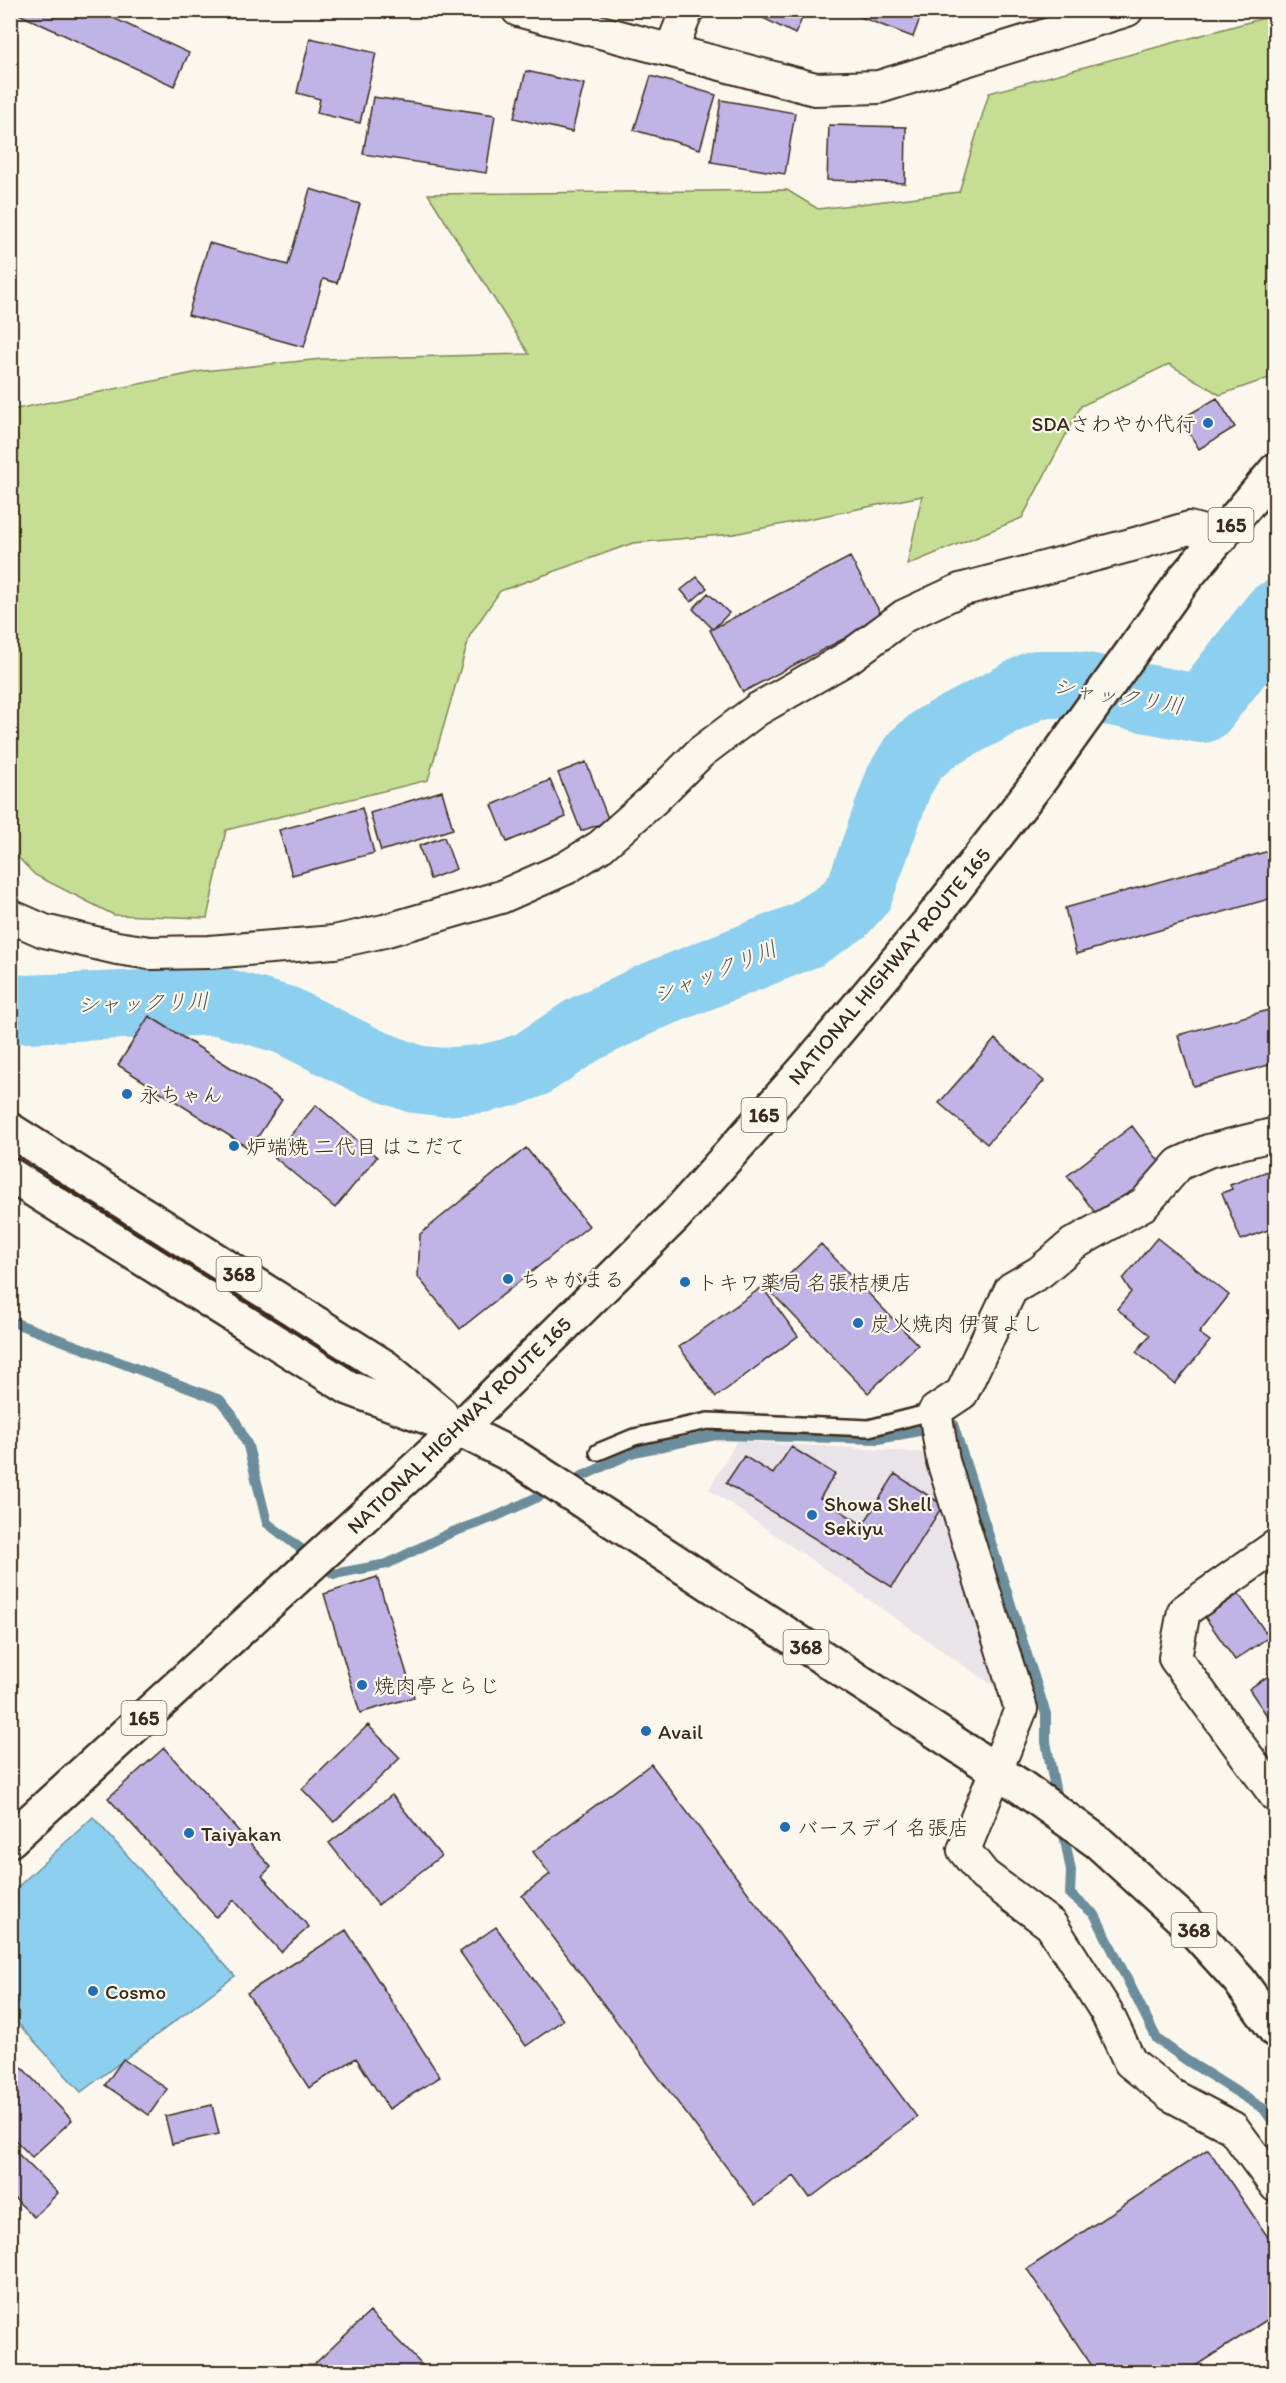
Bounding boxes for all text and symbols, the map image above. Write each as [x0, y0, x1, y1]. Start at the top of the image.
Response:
place label: SDAさわやか代行 [1031, 411, 1196, 436]
marker: SDAさわやか代行 [1201, 416, 1215, 430]
road number: 165 [1208, 508, 1254, 542]
water label: シャックリ川 [1051, 672, 1185, 720]
street label: NATIONAL HIGHWAY ROUTE 165 [782, 842, 996, 1090]
water label: シャックリ川 [649, 935, 781, 1009]
water label: シャックリ川 [77, 987, 209, 1019]
place label: 永ちゃん [139, 1082, 223, 1107]
marker: 永ちゃん [120, 1087, 134, 1101]
road number: 165 [742, 1098, 786, 1132]
place label: 炉端焼 二代目 はこだて [246, 1134, 465, 1159]
marker: 炉端焼 二代目 はこだて [227, 1139, 241, 1153]
road number: 368 [216, 1257, 262, 1291]
place label: ちゃがまる [520, 1267, 625, 1292]
place label: トキワ薬局 名張桔梗店 [697, 1270, 912, 1295]
marker: ちゃがまる [501, 1272, 515, 1286]
marker: トキワ薬局 名張桔梗店 [678, 1275, 692, 1289]
street label: NATIONAL HIGHWAY ROUTE 165 [342, 1311, 576, 1539]
place label: 炭火焼肉 伊賀よし [870, 1311, 1043, 1336]
marker: 炭火焼肉 伊賀よし [851, 1316, 865, 1330]
place label: Showa Shell Sekiyu [824, 1491, 932, 1540]
marker: Showa Shell Sekiyu [805, 1508, 819, 1522]
road number: 368 [784, 1630, 828, 1664]
place label: 焼肉亭とらじ [374, 1673, 500, 1698]
marker: 焼肉亭とらじ [355, 1678, 369, 1692]
road number: 165 [122, 1701, 166, 1735]
place label: Avail [658, 1719, 703, 1744]
marker: Avail [639, 1724, 653, 1738]
place label: バースデイ 名張店 [797, 1815, 969, 1840]
marker: バースデイ 名張店 [778, 1820, 792, 1834]
place label: Taiyakan [201, 1821, 281, 1846]
marker: Taiyakan [182, 1826, 196, 1840]
road number: 368 [1172, 1913, 1216, 1947]
place label: Cosmo [105, 1979, 166, 2004]
marker: Cosmo [86, 1984, 100, 1998]

